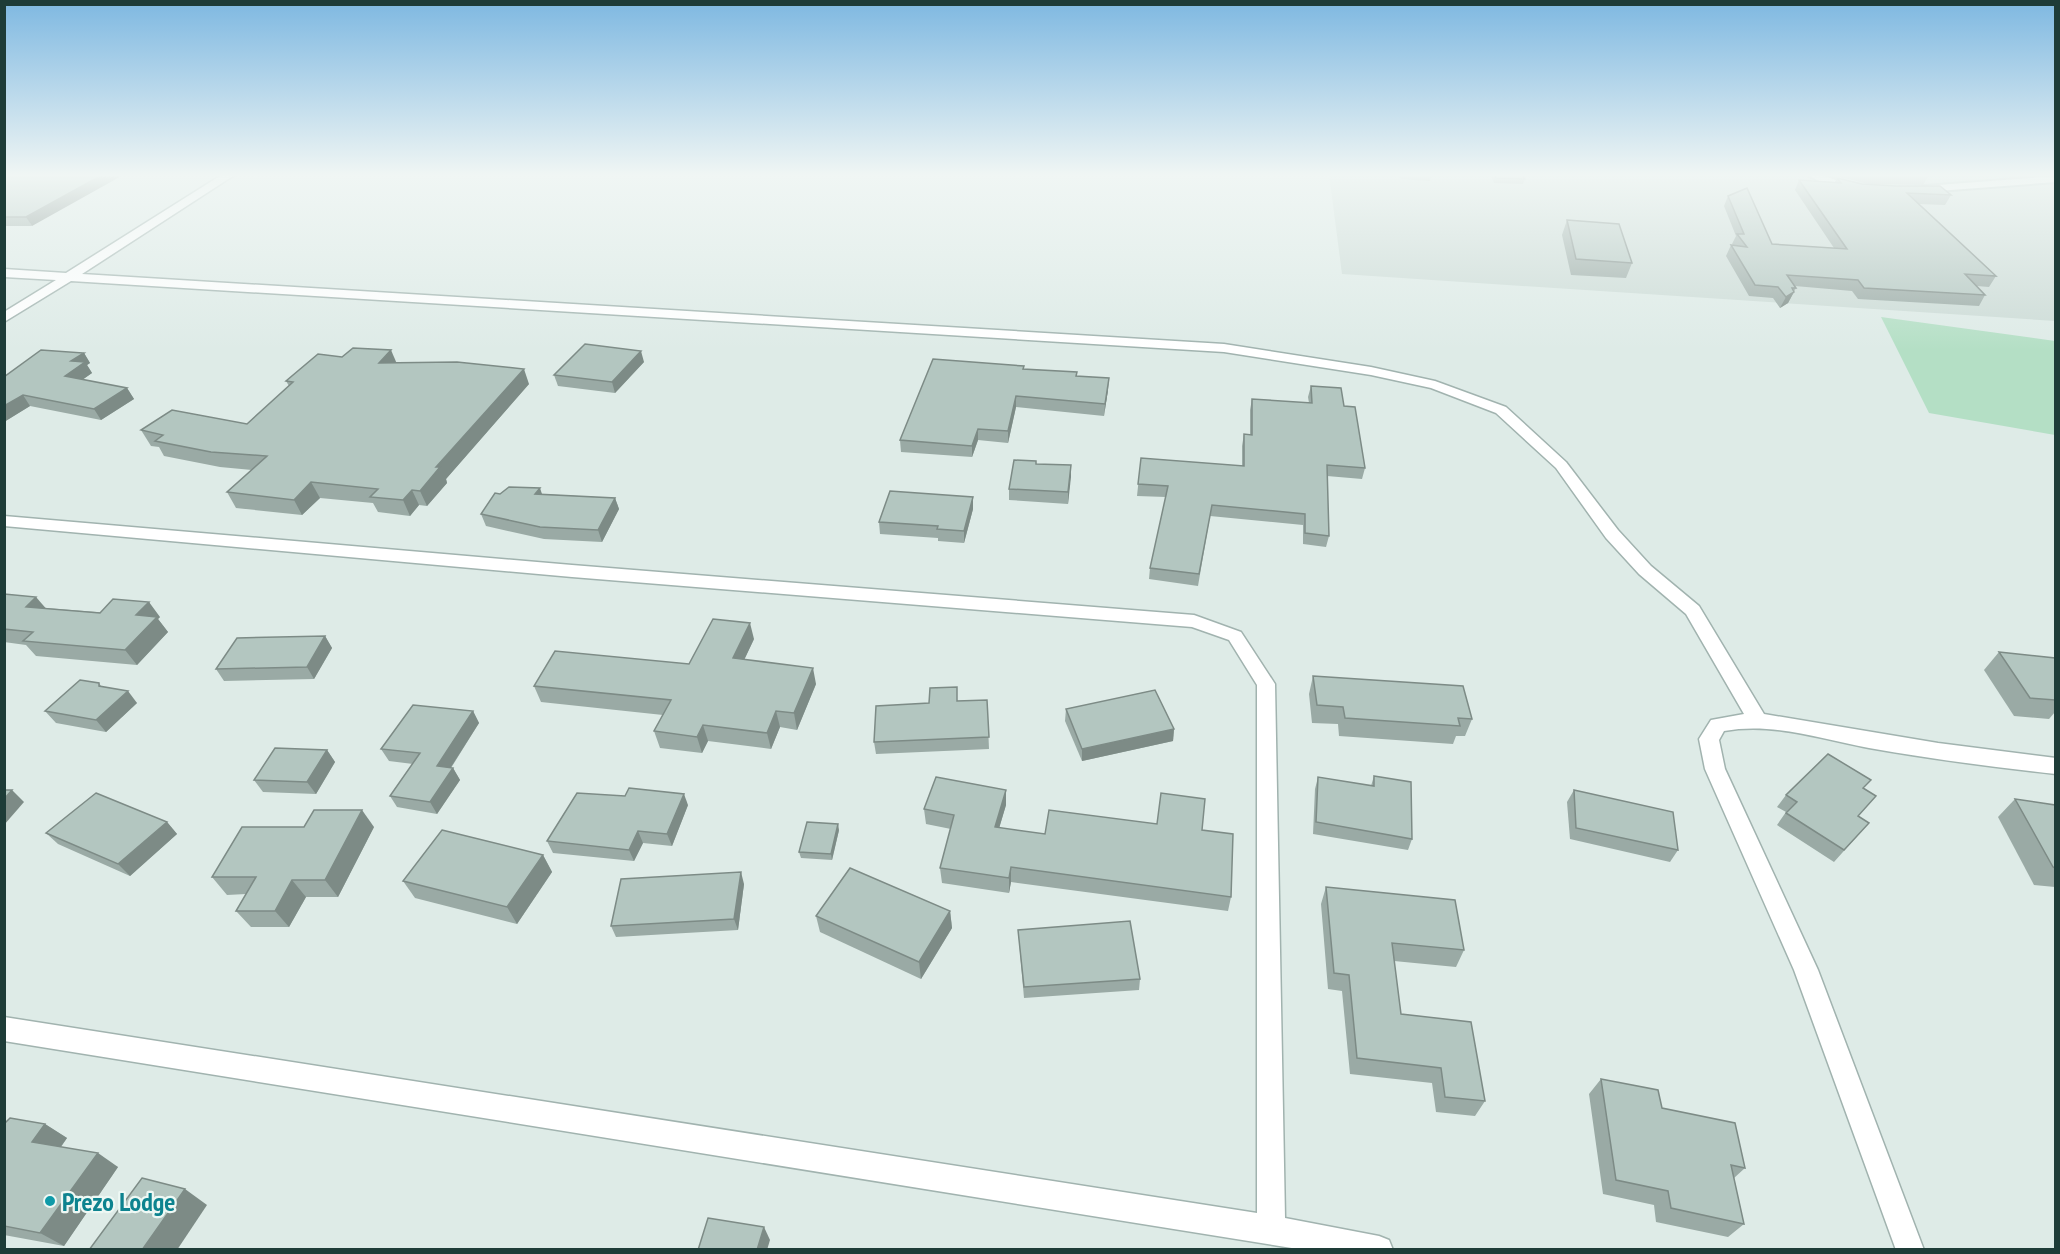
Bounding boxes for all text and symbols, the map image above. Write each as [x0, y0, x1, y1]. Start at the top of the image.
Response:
place label: Prezo Lodge [62, 1185, 175, 1218]
marker: Prezo Lodge [43, 1194, 57, 1208]

